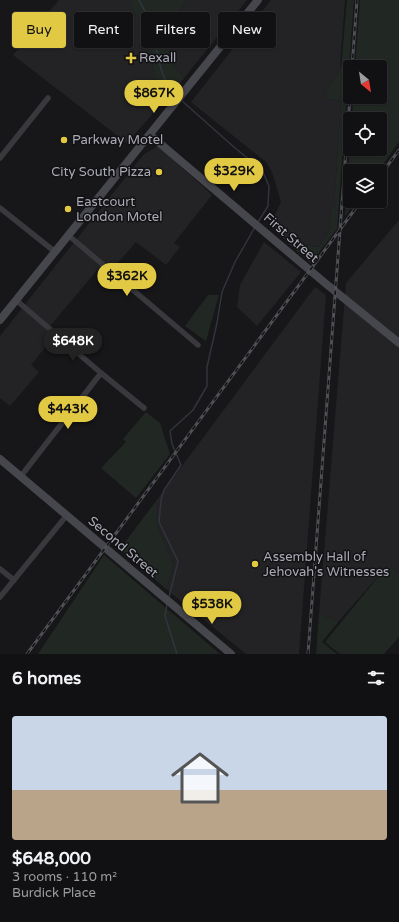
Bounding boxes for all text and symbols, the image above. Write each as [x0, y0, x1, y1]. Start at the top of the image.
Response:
chip: Buy [12, 12, 66, 48]
chip: Rent [74, 12, 133, 48]
chip: Filters [141, 12, 210, 48]
chip: New [218, 12, 276, 48]
place label: Rexall [139, 50, 176, 66]
marker: Rexall [126, 53, 136, 63]
north arrow [343, 60, 387, 104]
map controls [343, 60, 387, 208]
pin: $867K [126, 80, 182, 114]
text: $867K [133, 85, 175, 101]
button: locate [343, 112, 387, 156]
place label: Parkway Motel [72, 132, 163, 148]
marker: Parkway Motel [59, 135, 69, 145]
pin: $329K [206, 158, 262, 192]
text: $329K [213, 163, 255, 179]
place label: City South Pizza [51, 164, 151, 180]
button: layers [343, 164, 387, 208]
marker: City South Pizza [154, 167, 164, 177]
place label: Eastcourt London Motel [76, 194, 162, 225]
marker: Eastcourt London Motel [63, 204, 73, 214]
street label: First Street [260, 210, 322, 266]
pin: $362K [99, 263, 155, 297]
text: $362K [106, 268, 148, 284]
pin: $648K [45, 328, 101, 362]
text: $648K [52, 333, 94, 349]
pin: $443K [40, 396, 96, 430]
text: $443K [47, 401, 89, 417]
street label: Second Street [85, 513, 161, 581]
place label: Assembly Hall of Jehovah's Witnesses [263, 549, 389, 580]
marker: Assembly Hall of Jehovah's Witnesses [250, 559, 260, 569]
pin: $538K [184, 591, 240, 625]
text: $538K [191, 596, 233, 612]
icon: filters [365, 667, 387, 689]
text: 6 homes [12, 668, 81, 689]
icon: home [164, 742, 236, 814]
text: $648,000 [12, 848, 91, 869]
text: 3 rooms · 110 m² [12, 869, 117, 885]
text: Burdick Place [12, 885, 96, 901]

